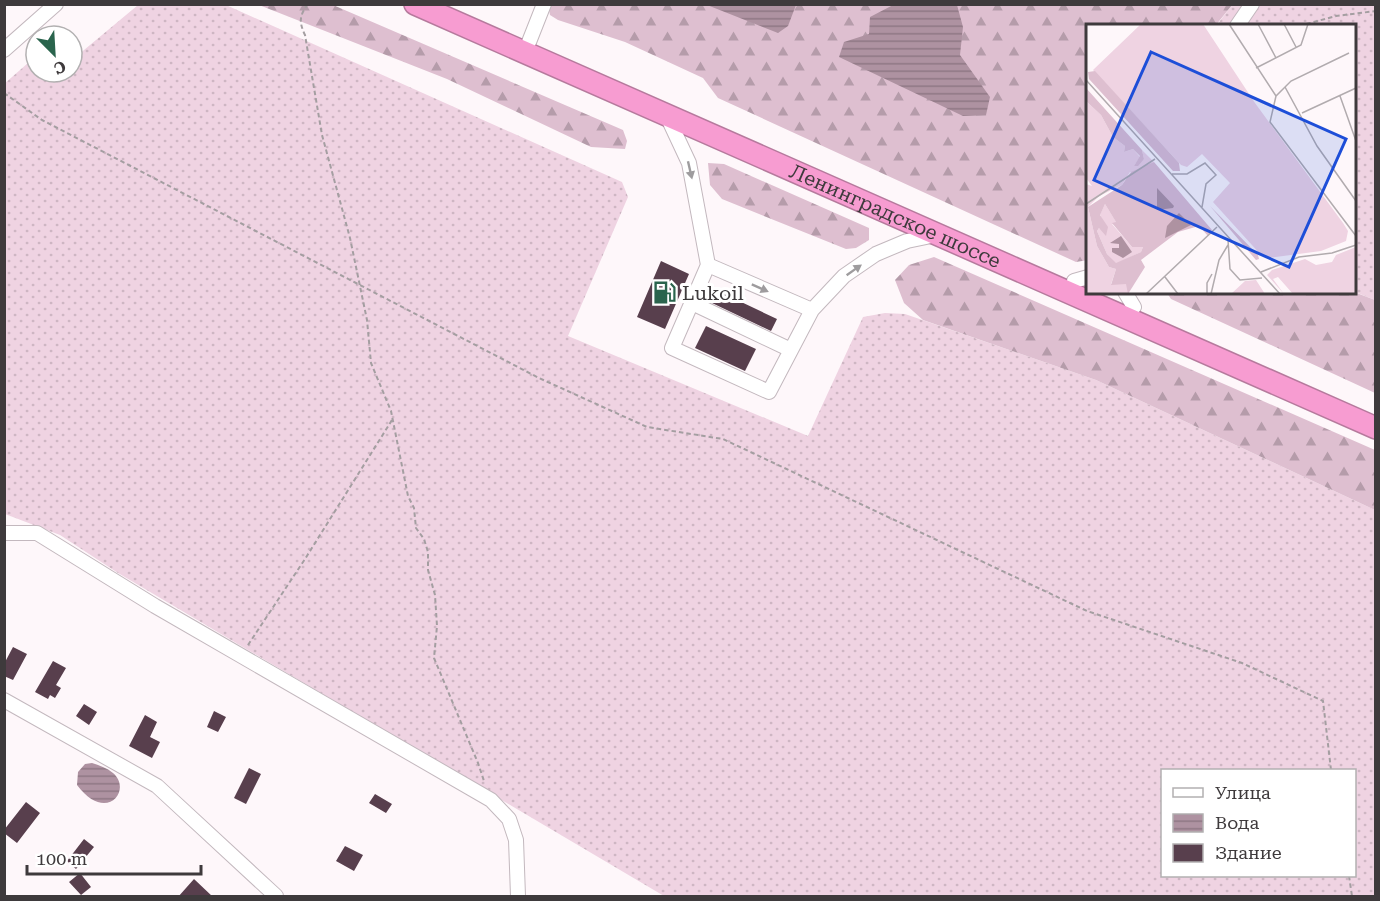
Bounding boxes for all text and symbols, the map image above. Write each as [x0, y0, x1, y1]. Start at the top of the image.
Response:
north arrow [24, 24, 84, 84]
inset map [1086, 24, 1356, 294]
text: С [51, 56, 69, 78]
street label: Ленинградское шоссе [786, 159, 1005, 273]
one-way arrow [685, 160, 695, 179]
one-way arrow [845, 264, 861, 276]
fuel station icon: Lukoil [651, 280, 677, 306]
place label: Lukoil [682, 281, 744, 305]
one-way arrow [751, 284, 769, 293]
legend [1161, 769, 1356, 877]
text: Улица [1215, 782, 1271, 803]
text: Вода [1215, 812, 1259, 833]
scale bar [27, 838, 201, 876]
text: Здание [1215, 842, 1282, 863]
text: 100 m [36, 848, 87, 869]

